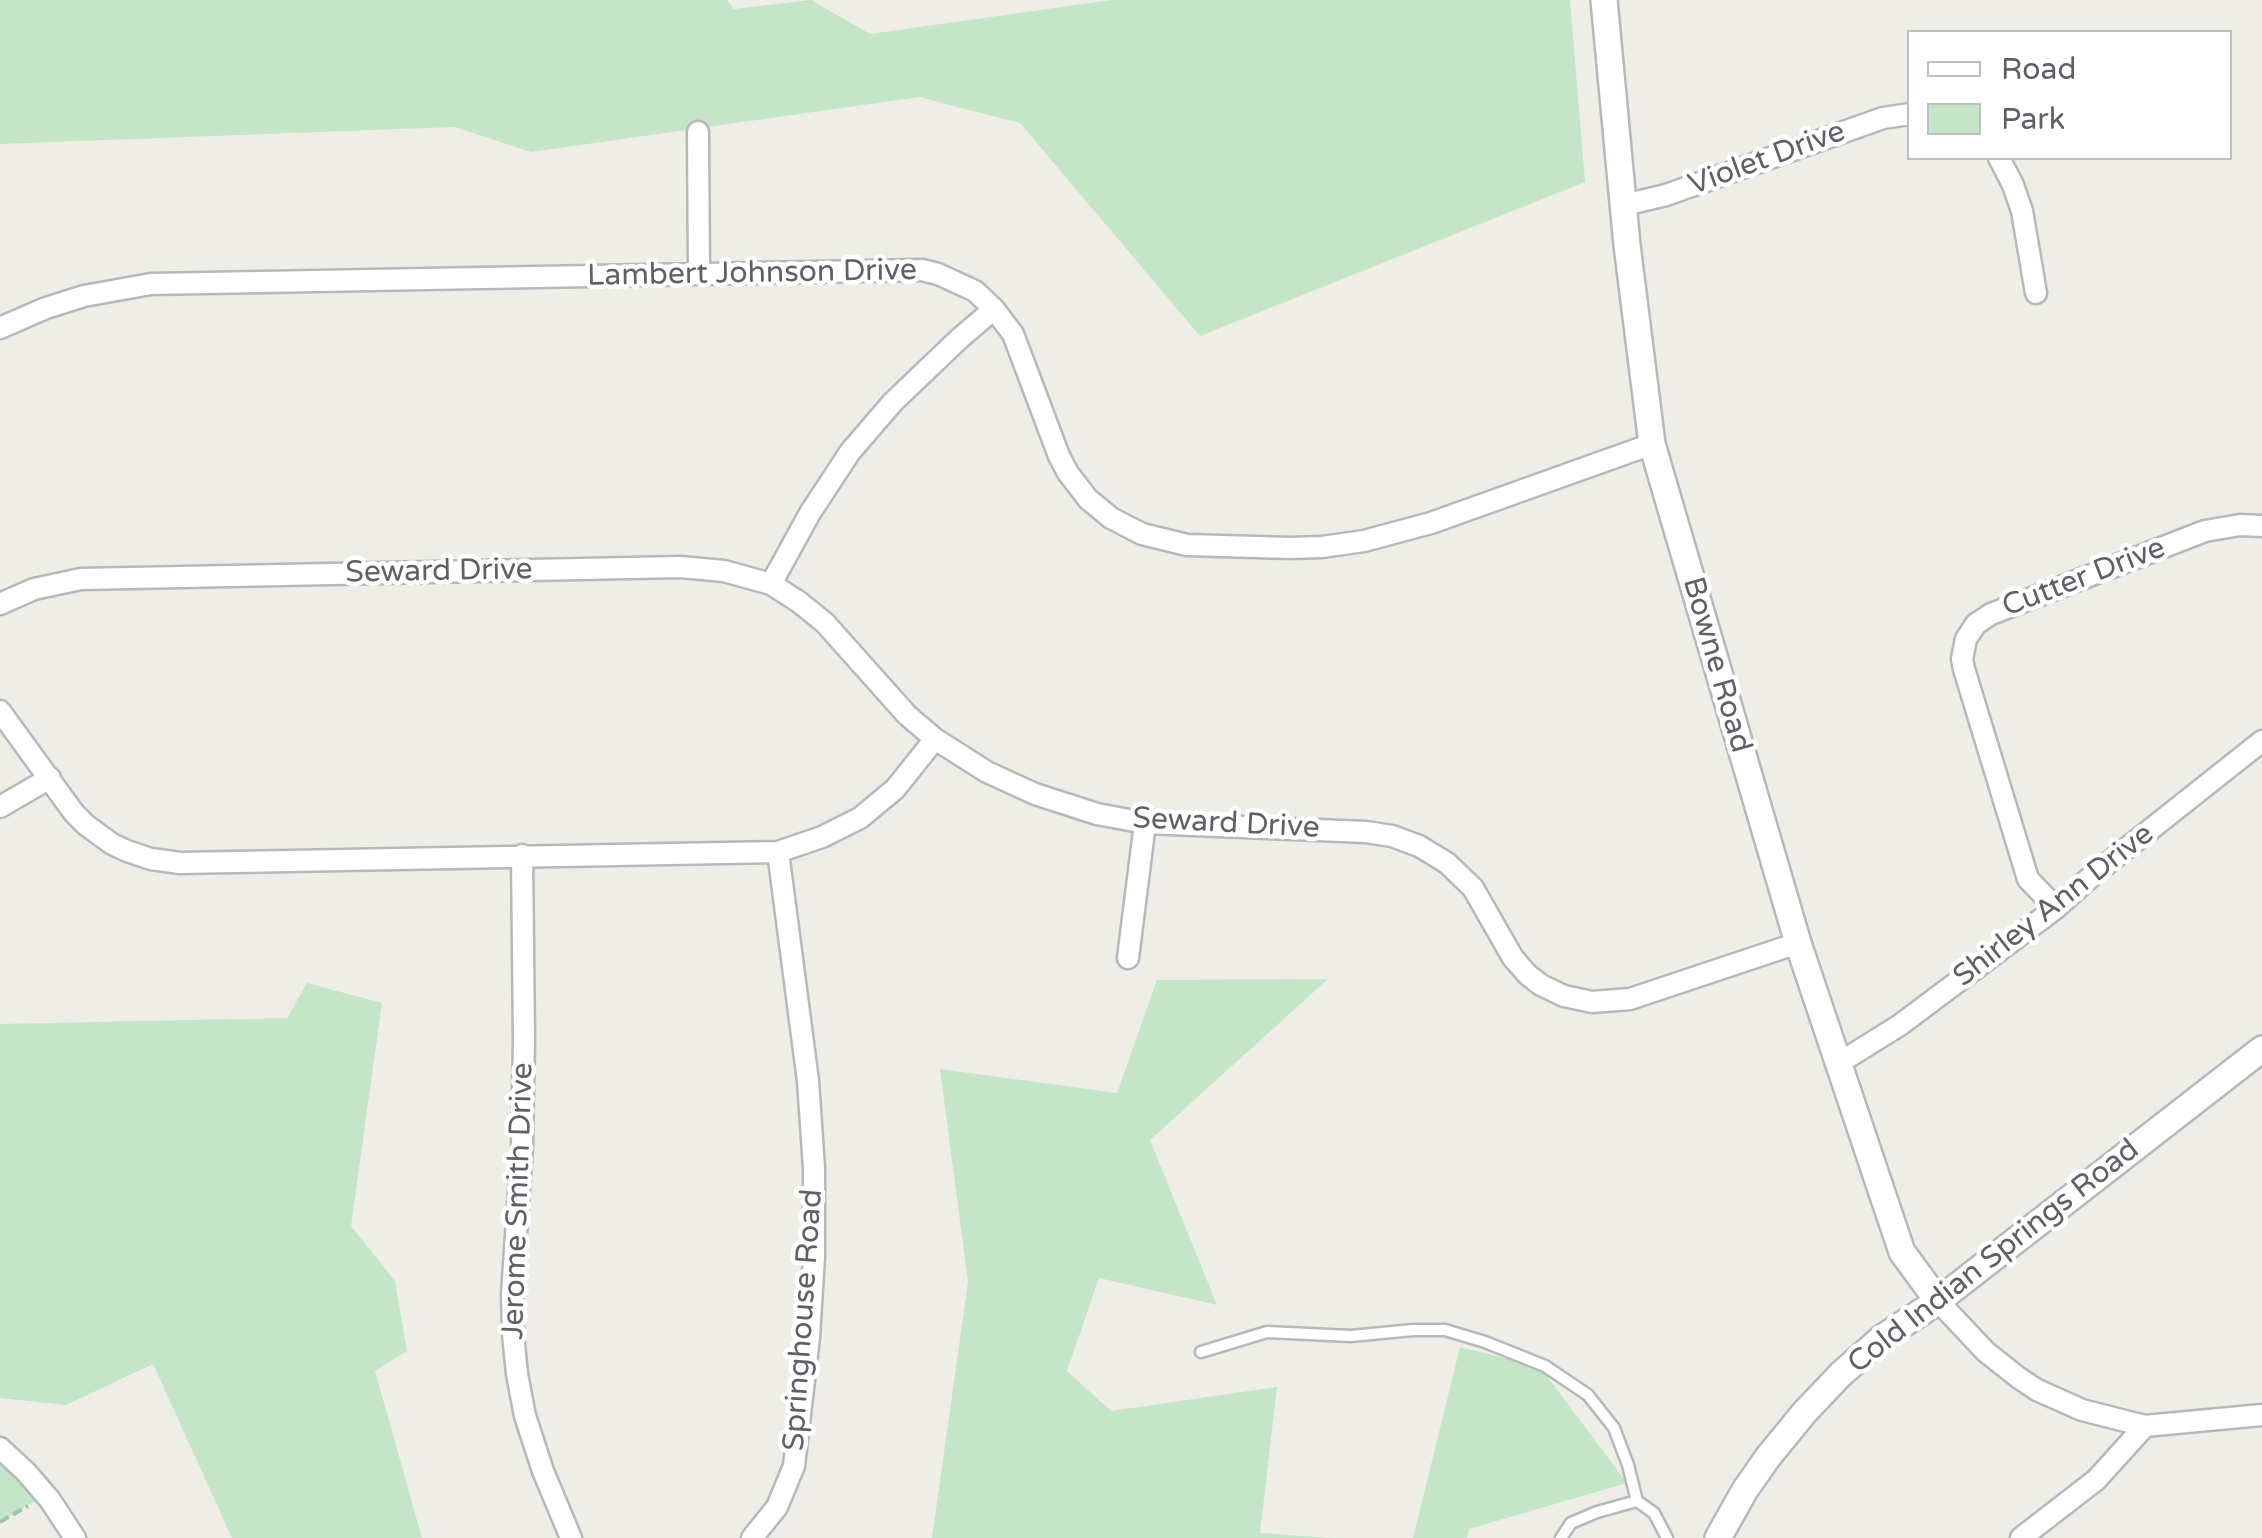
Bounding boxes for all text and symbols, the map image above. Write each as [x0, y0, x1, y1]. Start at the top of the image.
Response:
legend [1907, 30, 2232, 160]
text: Road [2001, 51, 2076, 88]
text: Park [2001, 101, 2065, 138]
street label: Violet Drive [1684, 114, 1850, 204]
street label: Lambert Johnson Drive [587, 253, 917, 295]
street label: Cutter Drive [1997, 530, 2171, 626]
street label: Seward Drive [345, 552, 533, 592]
street label: Bowne Road [1674, 573, 1758, 757]
street label: Seward Drive [1131, 801, 1321, 847]
street label: Shirley Ann Drive [1947, 817, 2161, 995]
street label: Jerome Smith Drive [496, 1062, 542, 1340]
street label: Cold Indian Springs Road [1841, 1132, 2147, 1382]
street label: Springhouse Road [777, 1188, 831, 1452]

